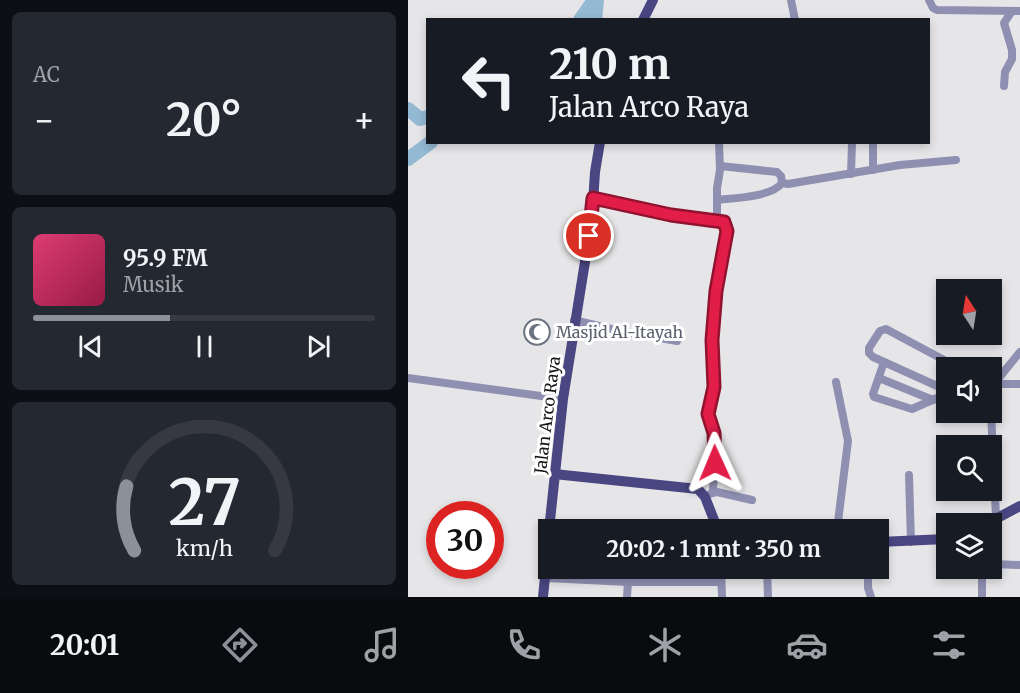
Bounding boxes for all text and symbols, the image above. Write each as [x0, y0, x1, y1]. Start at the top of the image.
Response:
text: 210 m [549, 38, 670, 90]
icon: left [450, 42, 528, 120]
text: AC [33, 62, 60, 87]
text: Jalan Arco Raya [549, 90, 749, 124]
text: 20° [166, 92, 242, 148]
text: − [33, 100, 55, 141]
text: + [353, 100, 375, 141]
pin [563, 210, 614, 261]
icon: arrive [572, 219, 605, 252]
text: 95.9 FM [123, 244, 208, 272]
text: Musik [123, 272, 183, 297]
north arrow [936, 279, 1002, 345]
map controls [936, 279, 1002, 579]
mosque icon: Masjid Al-Itayah [522, 317, 552, 347]
place label: Masjid Al-Itayah [556, 322, 683, 342]
icon: previous [74, 330, 107, 363]
icon: pause [188, 330, 221, 363]
icon: next [302, 330, 335, 363]
street label: Jalan Arco Raya [530, 355, 564, 476]
button: sound [936, 357, 1002, 423]
position arrow [683, 431, 747, 495]
button: search [936, 435, 1002, 501]
text: 27 [168, 464, 240, 542]
speed limit sign: 30 [426, 501, 504, 579]
button: layers [936, 513, 1002, 579]
text: km/h [176, 535, 232, 562]
text: 20:02 · 1 mnt · 350 m [606, 535, 821, 563]
icon: directions [219, 624, 261, 666]
icon: music [361, 624, 403, 666]
icon: phone [503, 624, 545, 666]
icon: climate [644, 624, 686, 666]
icon: car [786, 624, 828, 666]
icon: filters [928, 624, 970, 666]
text: 20:01 [50, 628, 119, 662]

